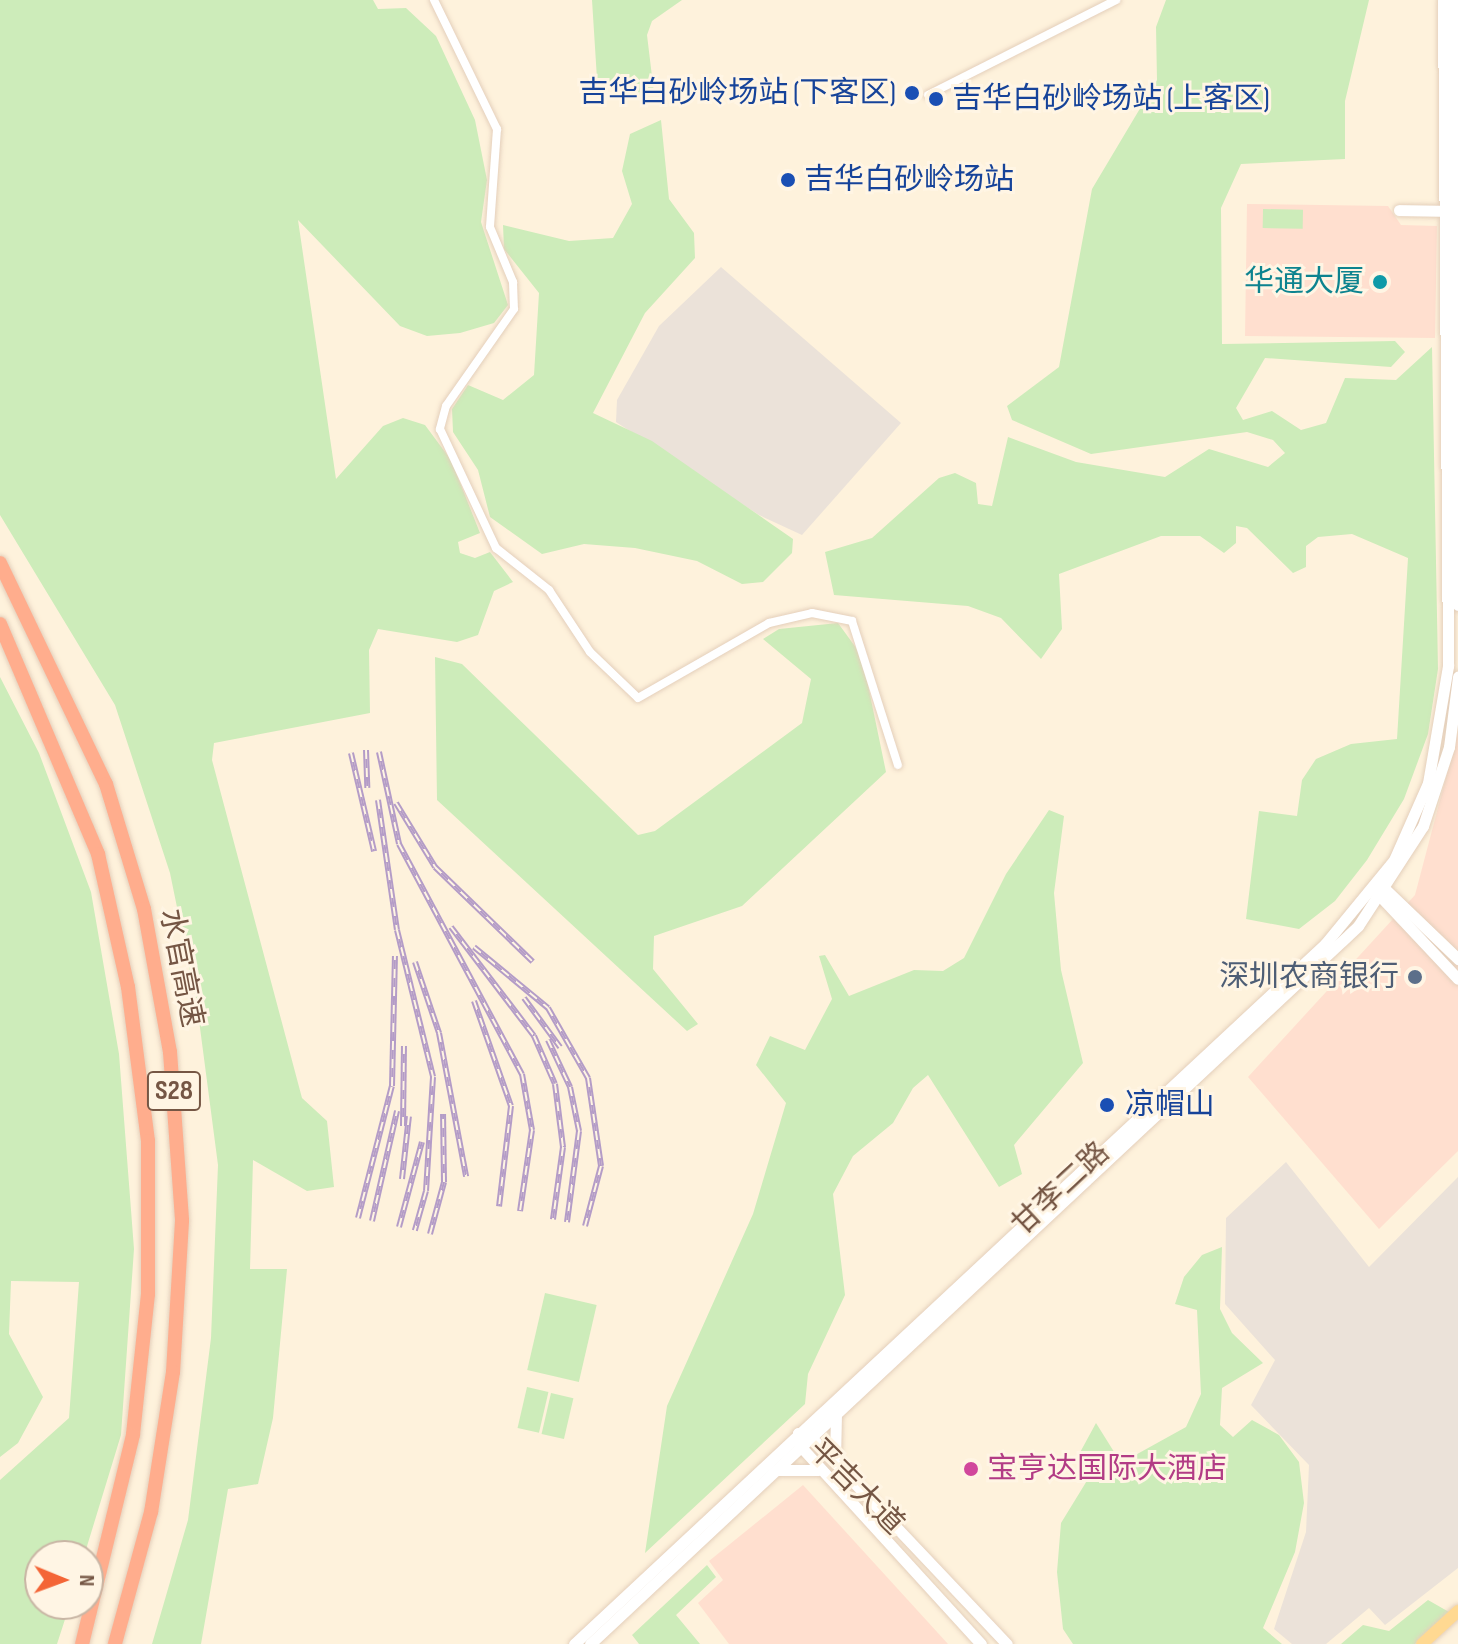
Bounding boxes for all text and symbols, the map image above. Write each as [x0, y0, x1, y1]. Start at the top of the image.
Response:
place label: 吉华白砂岭场站 (下客区) [578, 75, 896, 111]
place label: 吉华白砂岭场站 (上客区) [952, 81, 1270, 117]
marker: 吉华白砂岭场站 (下客区) [903, 84, 921, 102]
marker: 吉华白砂岭场站 (上客区) [927, 90, 945, 108]
place label: 吉华白砂岭场站 [804, 162, 1014, 198]
marker: 吉华白砂岭场站 [779, 171, 797, 189]
place label: 华通大厦 [1244, 264, 1364, 300]
marker: 华通大厦 [1371, 273, 1389, 291]
street label: 水官高速 [152, 906, 210, 1030]
place label: 深圳农商银行 [1219, 959, 1399, 995]
marker: 深圳农商银行 [1406, 968, 1424, 986]
road number: S28 [146, 1067, 202, 1115]
place label: 凉帽山 [1125, 1087, 1215, 1123]
marker: 凉帽山 [1096, 1094, 1118, 1116]
street label: 甘李二路 [1005, 1135, 1117, 1243]
street label: 平吉大道 [801, 1432, 911, 1542]
place label: 宝亨达国际大酒店 [987, 1451, 1227, 1487]
marker: 宝亨达国际大酒店 [962, 1460, 980, 1478]
north arrow [24, 1540, 104, 1620]
text: N [73, 1574, 100, 1587]

